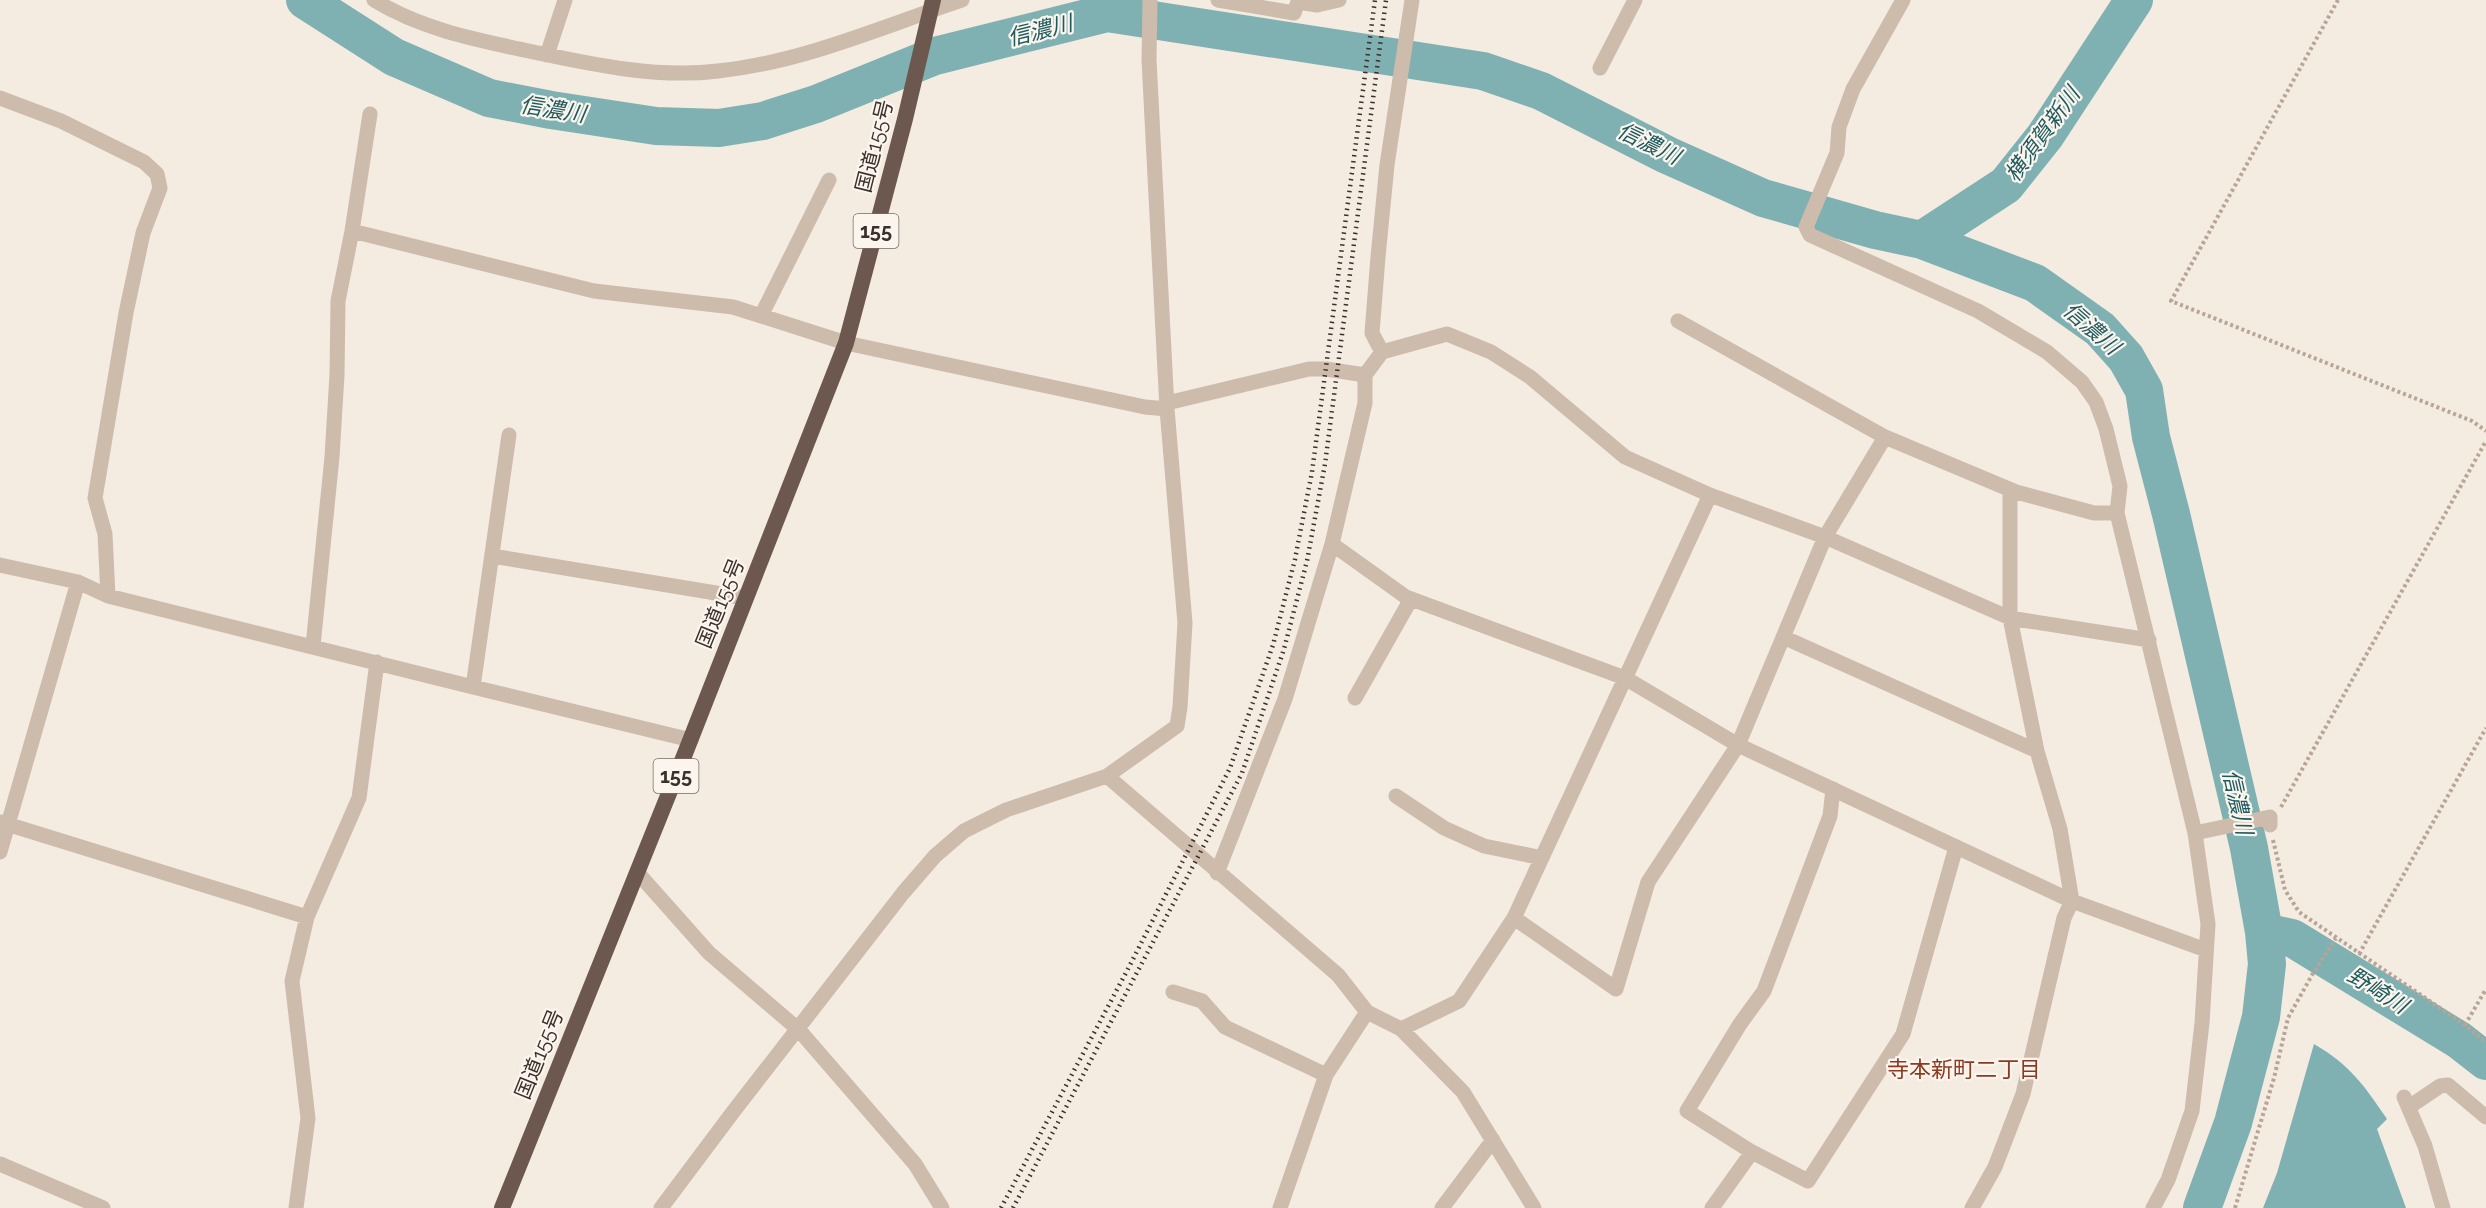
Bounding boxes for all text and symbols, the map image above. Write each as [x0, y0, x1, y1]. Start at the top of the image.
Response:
water label: 信濃川 [1005, 9, 1077, 51]
water label: 横須賀新川 [1999, 80, 2086, 186]
water label: 信濃川 [518, 91, 590, 127]
street label: 国道155号 [850, 97, 898, 195]
water label: 信濃川 [1614, 117, 1686, 170]
road number: 155 [854, 214, 898, 248]
water label: 信濃川 [2059, 297, 2127, 361]
street label: 国道155号 [691, 554, 749, 652]
road number: 155 [654, 759, 698, 793]
water label: 信濃川 [2218, 767, 2259, 839]
water label: 野崎川 [2343, 961, 2415, 1020]
street label: 国道155号 [510, 1005, 568, 1103]
district label: 寺本新町二丁目 [1887, 1056, 2041, 1082]

